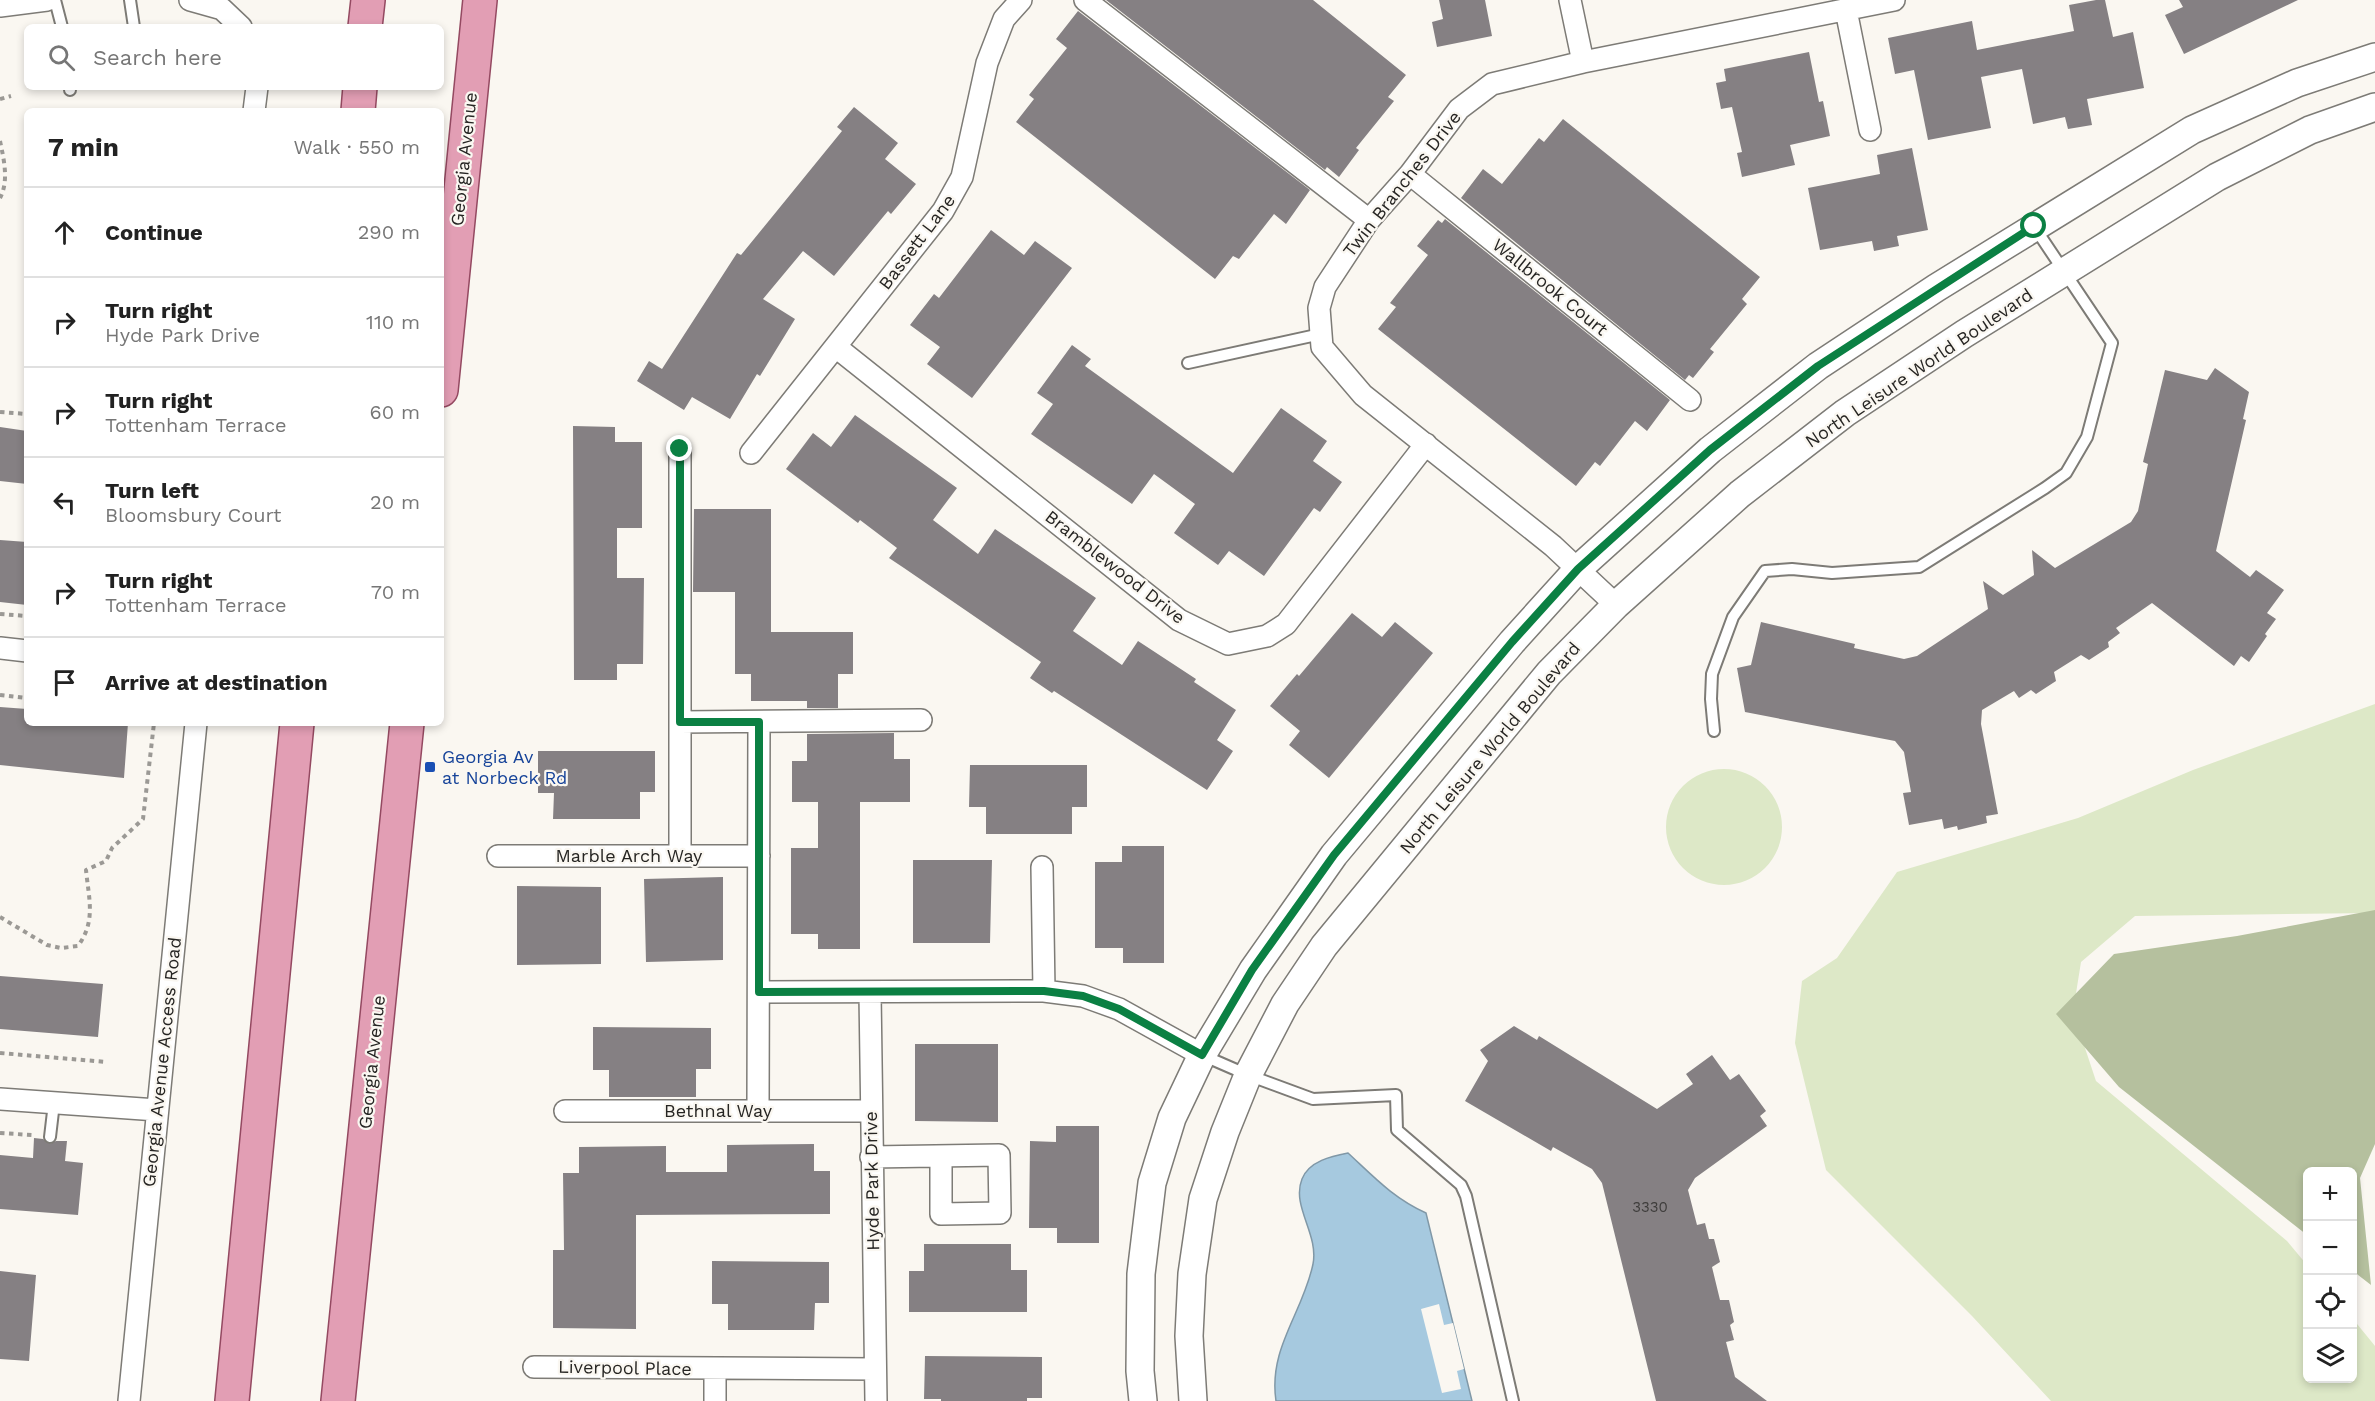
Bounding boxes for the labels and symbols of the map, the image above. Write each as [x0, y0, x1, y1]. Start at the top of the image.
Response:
street label: Georgia Avenue [446, 91, 481, 227]
street label: Twin Branches Drive [1338, 107, 1465, 261]
street label: Bassett Lane [874, 190, 959, 293]
route start [2020, 212, 2046, 238]
street label: Wallbrook Court [1488, 234, 1613, 340]
street label: North Leisure World Boulevard [1801, 283, 2036, 452]
route end [666, 435, 692, 461]
street label: Bramblewood Drive [1041, 505, 1189, 628]
street label: North Leisure World Boulevard [1395, 638, 1584, 858]
place label: Georgia Av at Norbeck Rd [442, 746, 567, 788]
marker: Georgia Av at Norbeck Rd [423, 760, 437, 774]
street label: Marble Arch Way [556, 845, 703, 866]
street label: Georgia Avenue Access Road [138, 936, 185, 1188]
street label: Georgia Avenue [354, 994, 389, 1130]
street label: Bethnal Way [664, 1100, 773, 1121]
street label: Hyde Park Drive [860, 1111, 883, 1251]
house number: 3330 [1632, 1198, 1668, 1216]
street label: Liverpool Place [558, 1356, 692, 1379]

